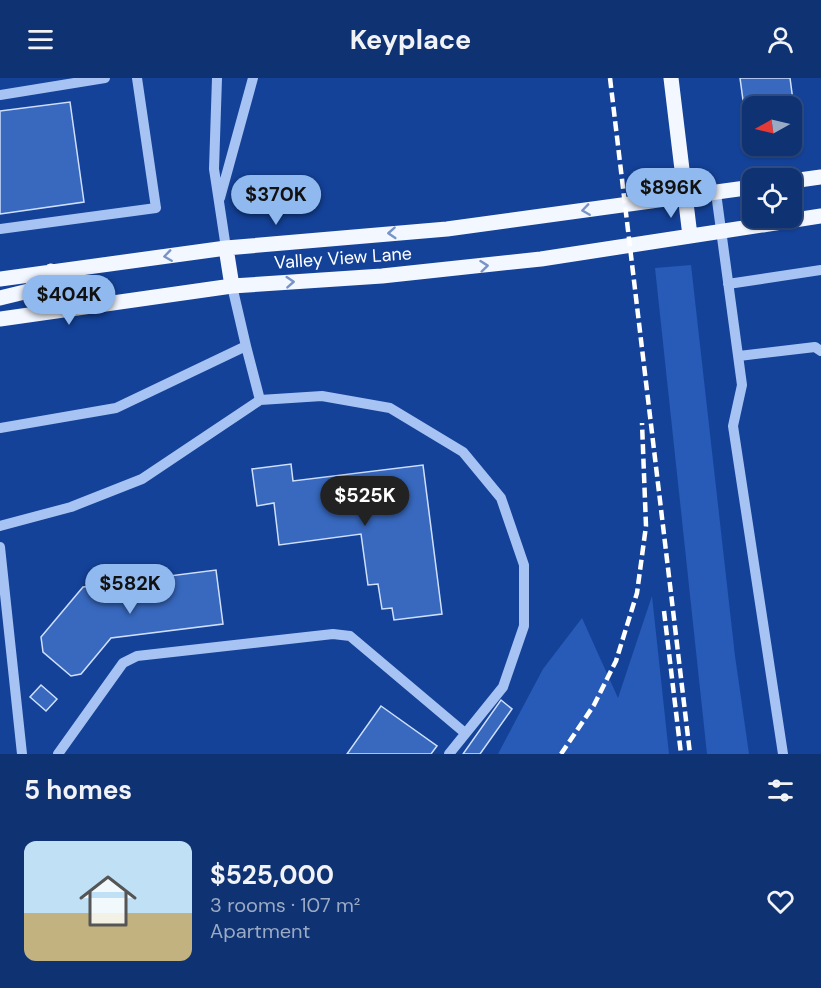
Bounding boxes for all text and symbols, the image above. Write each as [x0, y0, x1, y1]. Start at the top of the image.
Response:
text: Keyplace [350, 22, 471, 57]
icon: menu [24, 23, 57, 56]
icon: person [764, 23, 797, 56]
north arrow [742, 96, 802, 156]
map controls [742, 96, 802, 228]
pin: $896K [629, 168, 713, 219]
button: locate [742, 168, 802, 228]
text: $896K [640, 174, 702, 200]
pin: $370K [234, 175, 318, 226]
text: $370K [245, 181, 307, 207]
one-way arrow [581, 203, 590, 216]
one-way arrow [388, 226, 397, 239]
street label: Valley View Lane [273, 241, 413, 275]
one-way arrow [163, 249, 172, 261]
one-way arrow [480, 260, 489, 273]
pin: $404K [27, 275, 111, 326]
one-way arrow [286, 276, 295, 289]
text: $404K [36, 281, 102, 307]
pin: $525K [323, 476, 407, 527]
text: $525K [334, 482, 396, 508]
pin: $582K [88, 564, 172, 615]
text: $582K [99, 570, 161, 596]
text: 5 homes [24, 773, 132, 807]
icon: filters [764, 774, 797, 807]
text: $525,000 [210, 858, 334, 892]
icon: home [72, 865, 144, 937]
icon: heart [764, 885, 797, 918]
text: 3 rooms · 107 m² [210, 892, 360, 918]
text: Apartment [210, 918, 310, 944]

